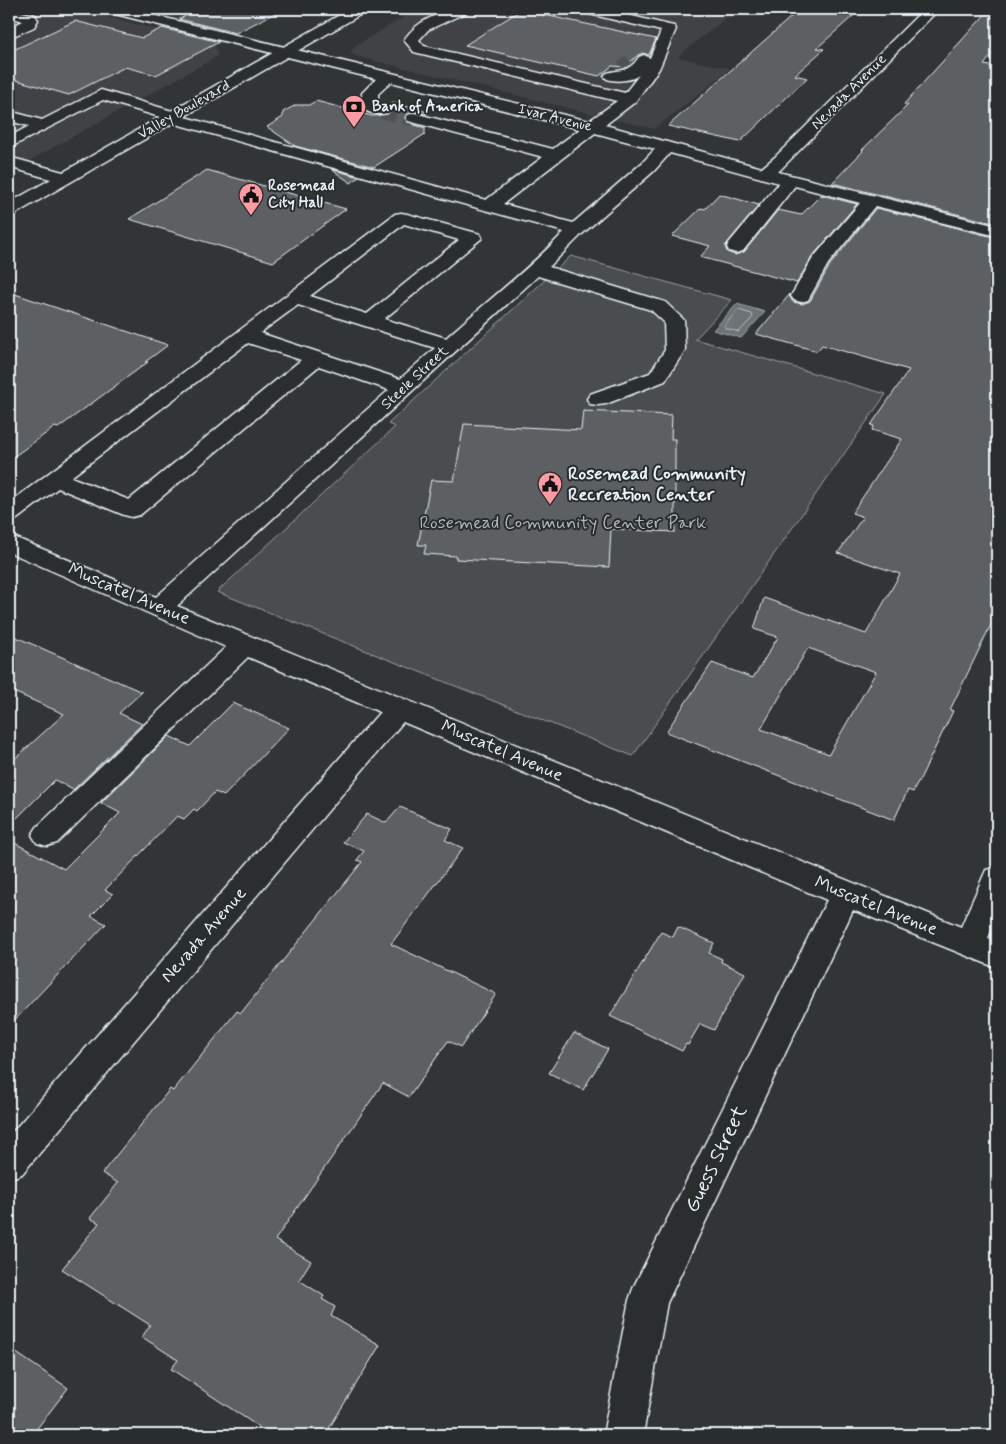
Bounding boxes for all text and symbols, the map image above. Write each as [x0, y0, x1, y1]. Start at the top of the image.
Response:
street label: Nevada Avenue [807, 50, 891, 134]
street label: Valley Boulevard [134, 76, 234, 144]
bank icon: Bank of America [341, 94, 367, 128]
place label: Bank of America [372, 97, 484, 117]
street label: Ivar Avenue [516, 99, 594, 137]
place label: Rosemead City Hall [268, 176, 335, 213]
public building icon: Rosemead City Hall [238, 182, 264, 216]
street label: Steele Street [377, 342, 453, 414]
place label: Rosemead Community Recreation Center [568, 462, 746, 507]
public building icon: Rosemead Community Recreation Center [537, 471, 563, 505]
park label: Rosemead Community Center Park [420, 511, 706, 535]
street label: Muscatel Avenue [64, 557, 194, 631]
street label: Muscatel Avenue [437, 714, 567, 788]
street label: Muscatel Avenue [811, 870, 941, 942]
street label: Nevada Avenue [156, 882, 252, 988]
street label: Guess Street [678, 1100, 754, 1217]

